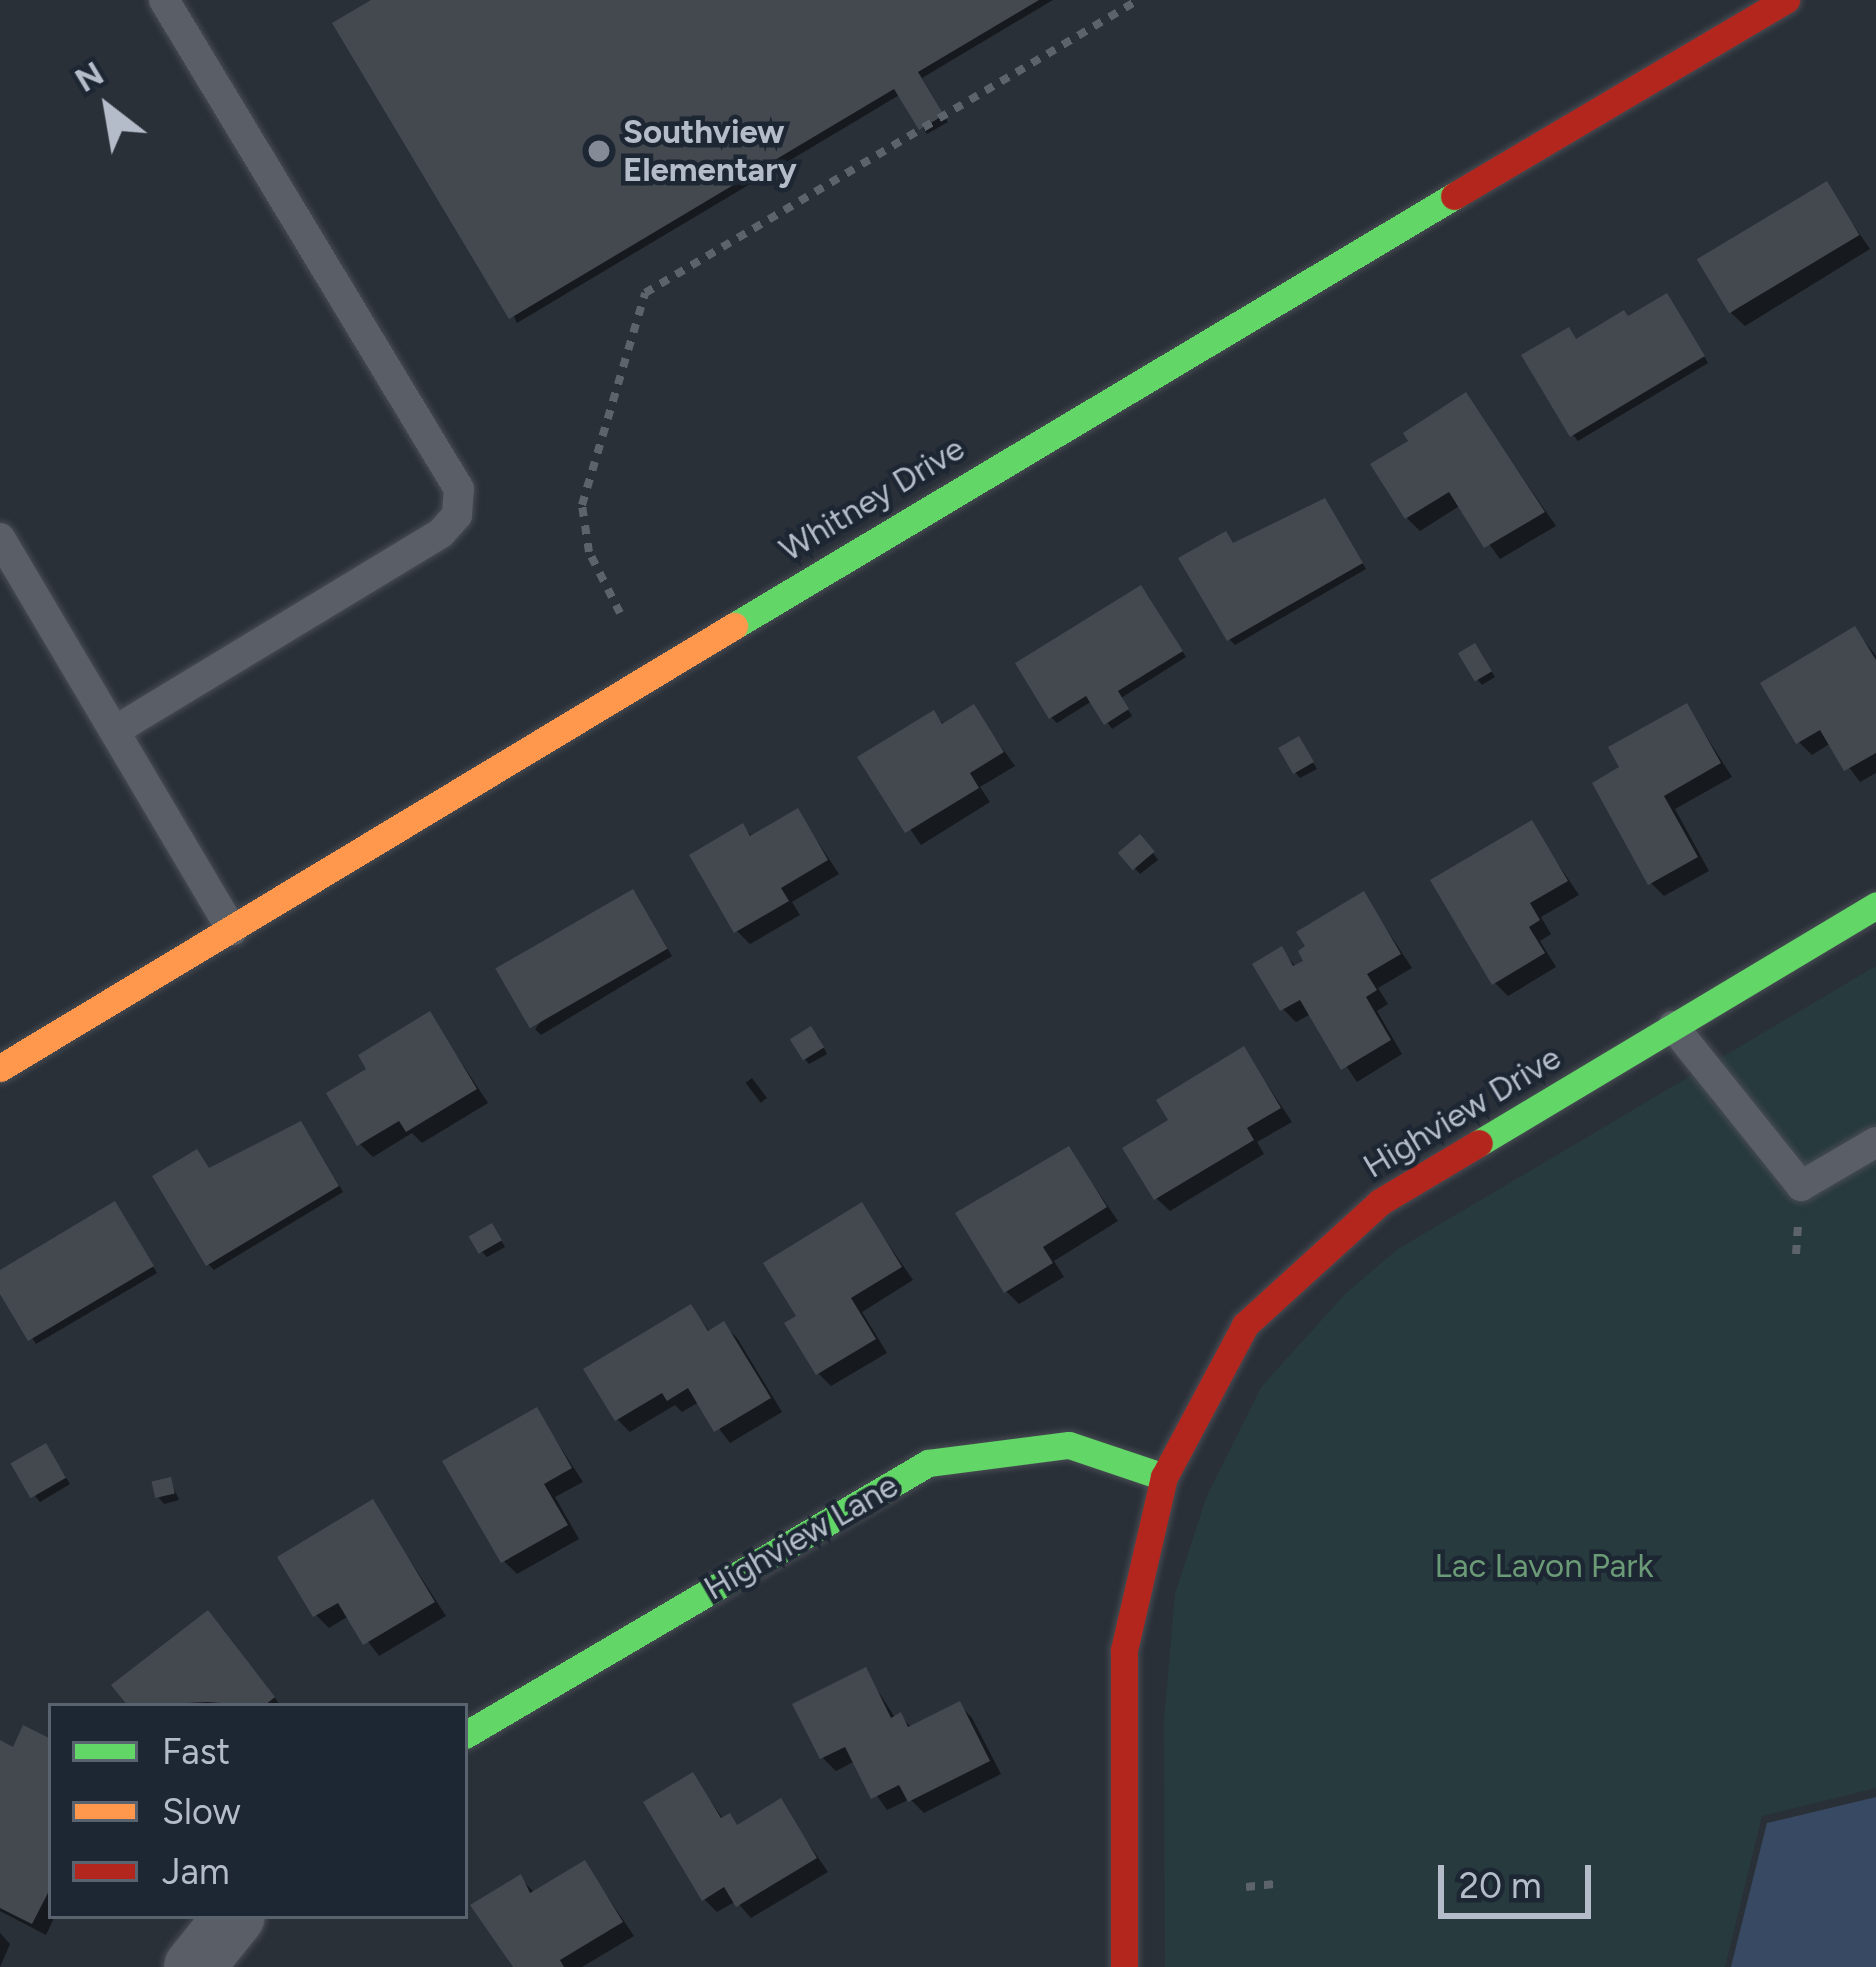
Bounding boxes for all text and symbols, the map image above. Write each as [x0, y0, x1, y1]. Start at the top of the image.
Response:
north arrow [48, 48, 168, 168]
text: N [68, 53, 110, 100]
place label: Southview Elementary [623, 112, 797, 190]
marker: Southview Elementary [586, 138, 612, 164]
street label: Whitney Drive [773, 428, 971, 570]
street label: Highview Drive [1356, 1038, 1568, 1186]
street label: Highview Lane [697, 1466, 905, 1608]
park label: Lac Lavon Park [1435, 1546, 1653, 1586]
legend [48, 1703, 468, 1919]
text: Fast [162, 1730, 230, 1773]
text: Slow [162, 1790, 241, 1833]
scale bar [1444, 1841, 1597, 1915]
text: Jam [162, 1850, 230, 1893]
text: 20 m [1459, 1864, 1542, 1907]

